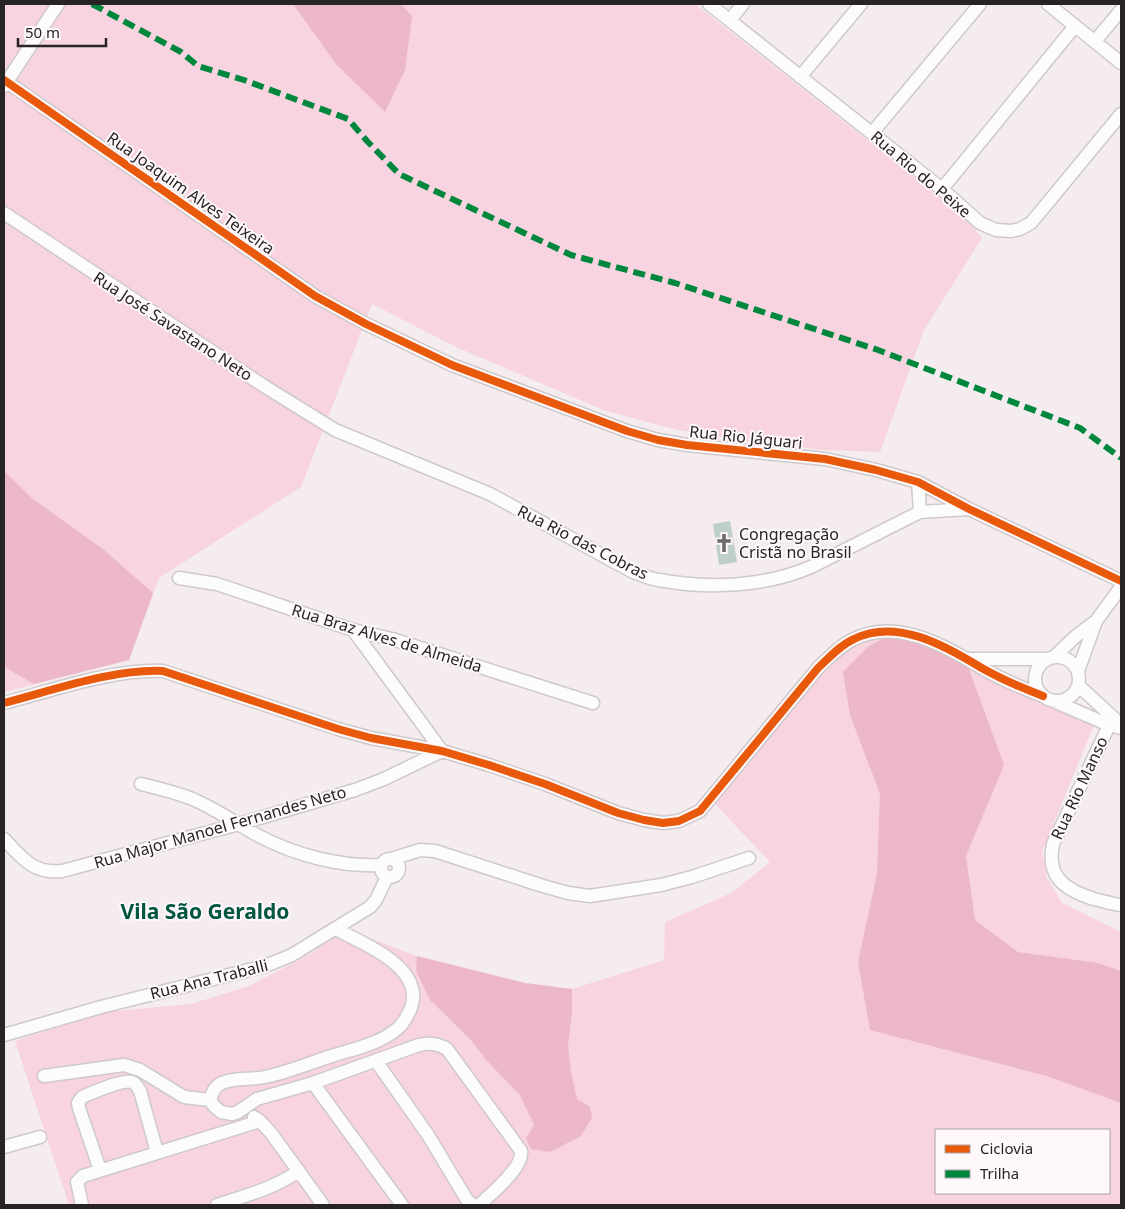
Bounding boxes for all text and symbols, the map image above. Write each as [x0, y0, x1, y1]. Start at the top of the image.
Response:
scale bar [18, 15, 105, 47]
text: 50 m [25, 22, 60, 42]
street label: Rua Rio do Peixe [866, 126, 976, 222]
street label: Rua Joaquim Alves Teixeira [103, 127, 279, 259]
street label: Rua José Savastano Neto [89, 266, 257, 386]
street label: Rua Rio Jáguari [688, 420, 804, 454]
street label: Rua Rio das Cobras [514, 499, 652, 585]
place label: Congregação Cristã no Brasil [739, 523, 852, 563]
church icon: Congregação Cristã no Brasil [713, 532, 735, 554]
street label: Rua Braz Alves de Almeida [289, 599, 485, 677]
street label: Rua Rio Manso [1045, 733, 1113, 843]
street label: Rua Major Manoel Fernandes Neto [91, 780, 349, 874]
district label: Vila São Geraldo [121, 897, 289, 925]
street label: Rua Ana Traballi [148, 954, 270, 1004]
legend [935, 1129, 1110, 1194]
text: Ciclovia [980, 1138, 1033, 1158]
text: Trilha [980, 1163, 1019, 1183]

